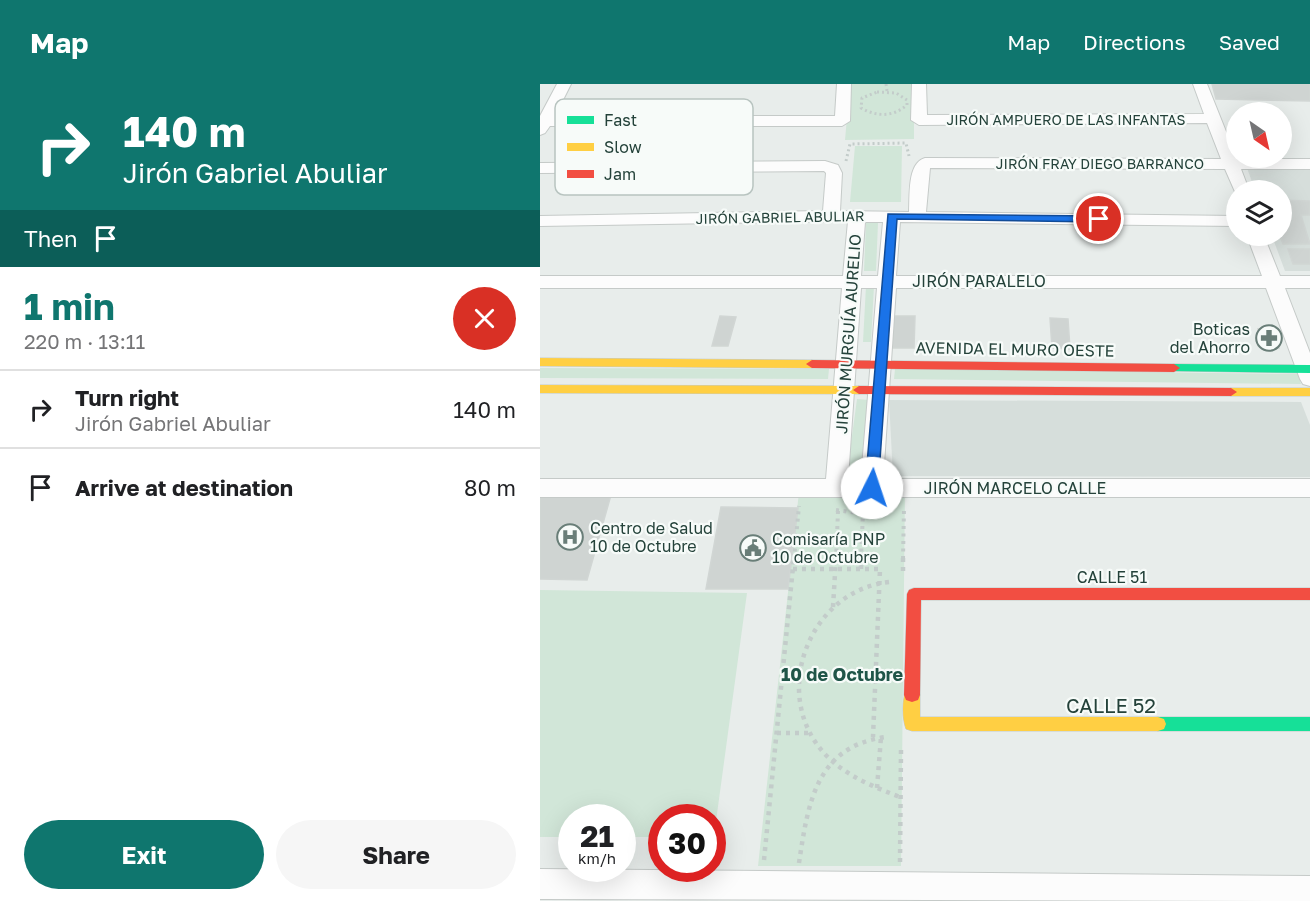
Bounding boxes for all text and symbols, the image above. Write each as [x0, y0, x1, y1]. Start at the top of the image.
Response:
text: Map [30, 26, 88, 59]
text: Map [1007, 29, 1050, 55]
text: Directions [1083, 29, 1186, 55]
text: Saved [1219, 29, 1280, 55]
legend [555, 99, 753, 195]
north arrow [1226, 102, 1292, 168]
map controls [1226, 102, 1292, 246]
text: 140 m [123, 106, 245, 156]
icon: right [24, 108, 102, 186]
text: Fast [604, 110, 637, 130]
street label: JIRÓN AMPUERO DE LAS INFANTAS [946, 111, 1186, 128]
text: Slow [604, 137, 642, 157]
street label: JIRÓN FRAY DIEGO BARRANCO [996, 155, 1204, 172]
text: Jirón Gabriel Abuliar [123, 157, 387, 189]
text: Jam [604, 164, 636, 184]
button: layers [1226, 180, 1292, 246]
pin [1073, 193, 1124, 244]
icon: arrive [1082, 202, 1115, 235]
street label: JIRÓN GABRIEL ABULIAR [695, 207, 865, 227]
icon: arrive [89, 222, 122, 255]
text: Then [24, 225, 77, 252]
street label: JIRÓN MURGUÍA AURELIO [831, 233, 865, 435]
street label: JIRÓN PARALELO [912, 271, 1046, 291]
text: 1 min [24, 285, 115, 328]
button: close [453, 287, 516, 350]
place label: Boticas del Ahorro [1170, 319, 1250, 357]
pharmacy icon: Boticas del Ahorro [1254, 323, 1284, 353]
text: 220 m · 13:11 [24, 329, 145, 353]
street label: AVENIDA EL MURO OESTE [915, 337, 1115, 361]
text: Turn right [75, 384, 179, 411]
icon: right [24, 393, 57, 426]
text: 140 m [453, 396, 516, 423]
text: Jirón Gabriel Abuliar [75, 411, 271, 435]
position arrow [840, 456, 904, 520]
icon: arrive [24, 471, 57, 504]
text: Arrive at destination [75, 474, 293, 501]
text: 80 m [464, 474, 516, 501]
street label: JIRÓN MARCELO CALLE [924, 478, 1106, 498]
place label: Centro de Salud 10 de Octubre [590, 518, 713, 556]
hospital icon: Centro de Salud 10 de Octubre [555, 522, 585, 552]
place label: Comisaría PNP 10 de Octubre [772, 529, 885, 567]
public building icon: Comisaría PNP 10 de Octubre [738, 533, 768, 563]
street label: CALLE 51 [1077, 567, 1147, 587]
district label: 10 de Octubre [781, 663, 903, 685]
street label: CALLE 52 [1066, 693, 1156, 717]
speed limit sign: 30 [648, 804, 726, 882]
text: 21 [580, 818, 614, 854]
button: Exit [24, 820, 264, 889]
button: Share [276, 820, 516, 889]
text: km/h [578, 849, 616, 867]

